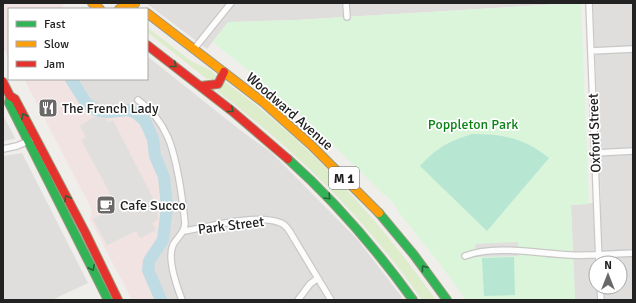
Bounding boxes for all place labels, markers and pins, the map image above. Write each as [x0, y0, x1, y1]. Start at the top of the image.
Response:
restaurant icon: The French Lady [37, 97, 59, 119]
place label: The French Lady [62, 100, 159, 117]
cafe icon: Cafe Succo [95, 194, 117, 216]
place label: Cafe Succo [120, 197, 186, 214]

